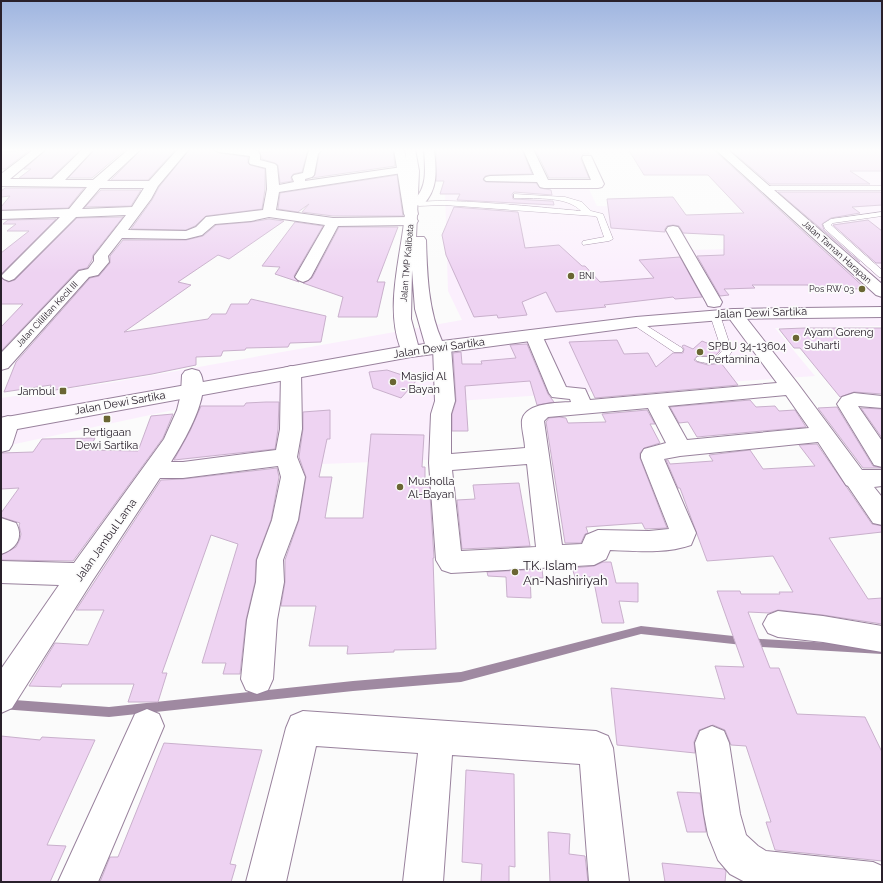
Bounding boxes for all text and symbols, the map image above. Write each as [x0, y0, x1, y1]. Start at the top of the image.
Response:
street label: Jalan Taman Harapan [801, 218, 873, 286]
street label: Jalan TMP Kalibata [399, 223, 415, 302]
marker: BNI [566, 271, 576, 281]
place label: BNI [579, 271, 594, 281]
street label: Jalan Cililitan Kecil III [14, 279, 80, 349]
place label: Pos RW 03 [809, 284, 854, 294]
marker: Pos RW 03 [857, 284, 867, 294]
street label: Jalan Dewi Sartika [715, 305, 807, 321]
place label: Ayam Goreng Suharti [804, 326, 874, 352]
marker: Ayam Goreng Suharti [791, 333, 801, 343]
street label: Jalan Dewi Sartika [392, 335, 486, 361]
place label: SPBU 34-13604 Pertamina [708, 340, 786, 366]
marker: SPBU 34-13604 Pertamina [695, 347, 705, 357]
place label: Masjid Al - Bayan [401, 370, 447, 396]
marker: Masjid Al - Bayan [388, 377, 398, 387]
place label: Jambul [17, 385, 55, 398]
marker: Jambul [58, 386, 68, 396]
street label: Jalan Dewi Sartika [74, 389, 166, 417]
marker: Pertigaan Dewi Sartika [102, 414, 112, 424]
place label: Pertigaan Dewi Sartika [76, 426, 138, 452]
place label: Musholla Al-Bayan [408, 475, 454, 501]
marker: Musholla Al-Bayan [395, 482, 405, 492]
street label: Jalan Jambul Lama [73, 496, 139, 584]
place label: TK. Islam An-Nashiriyah [523, 558, 608, 588]
marker: TK. Islam An-Nashiriyah [510, 567, 520, 577]

